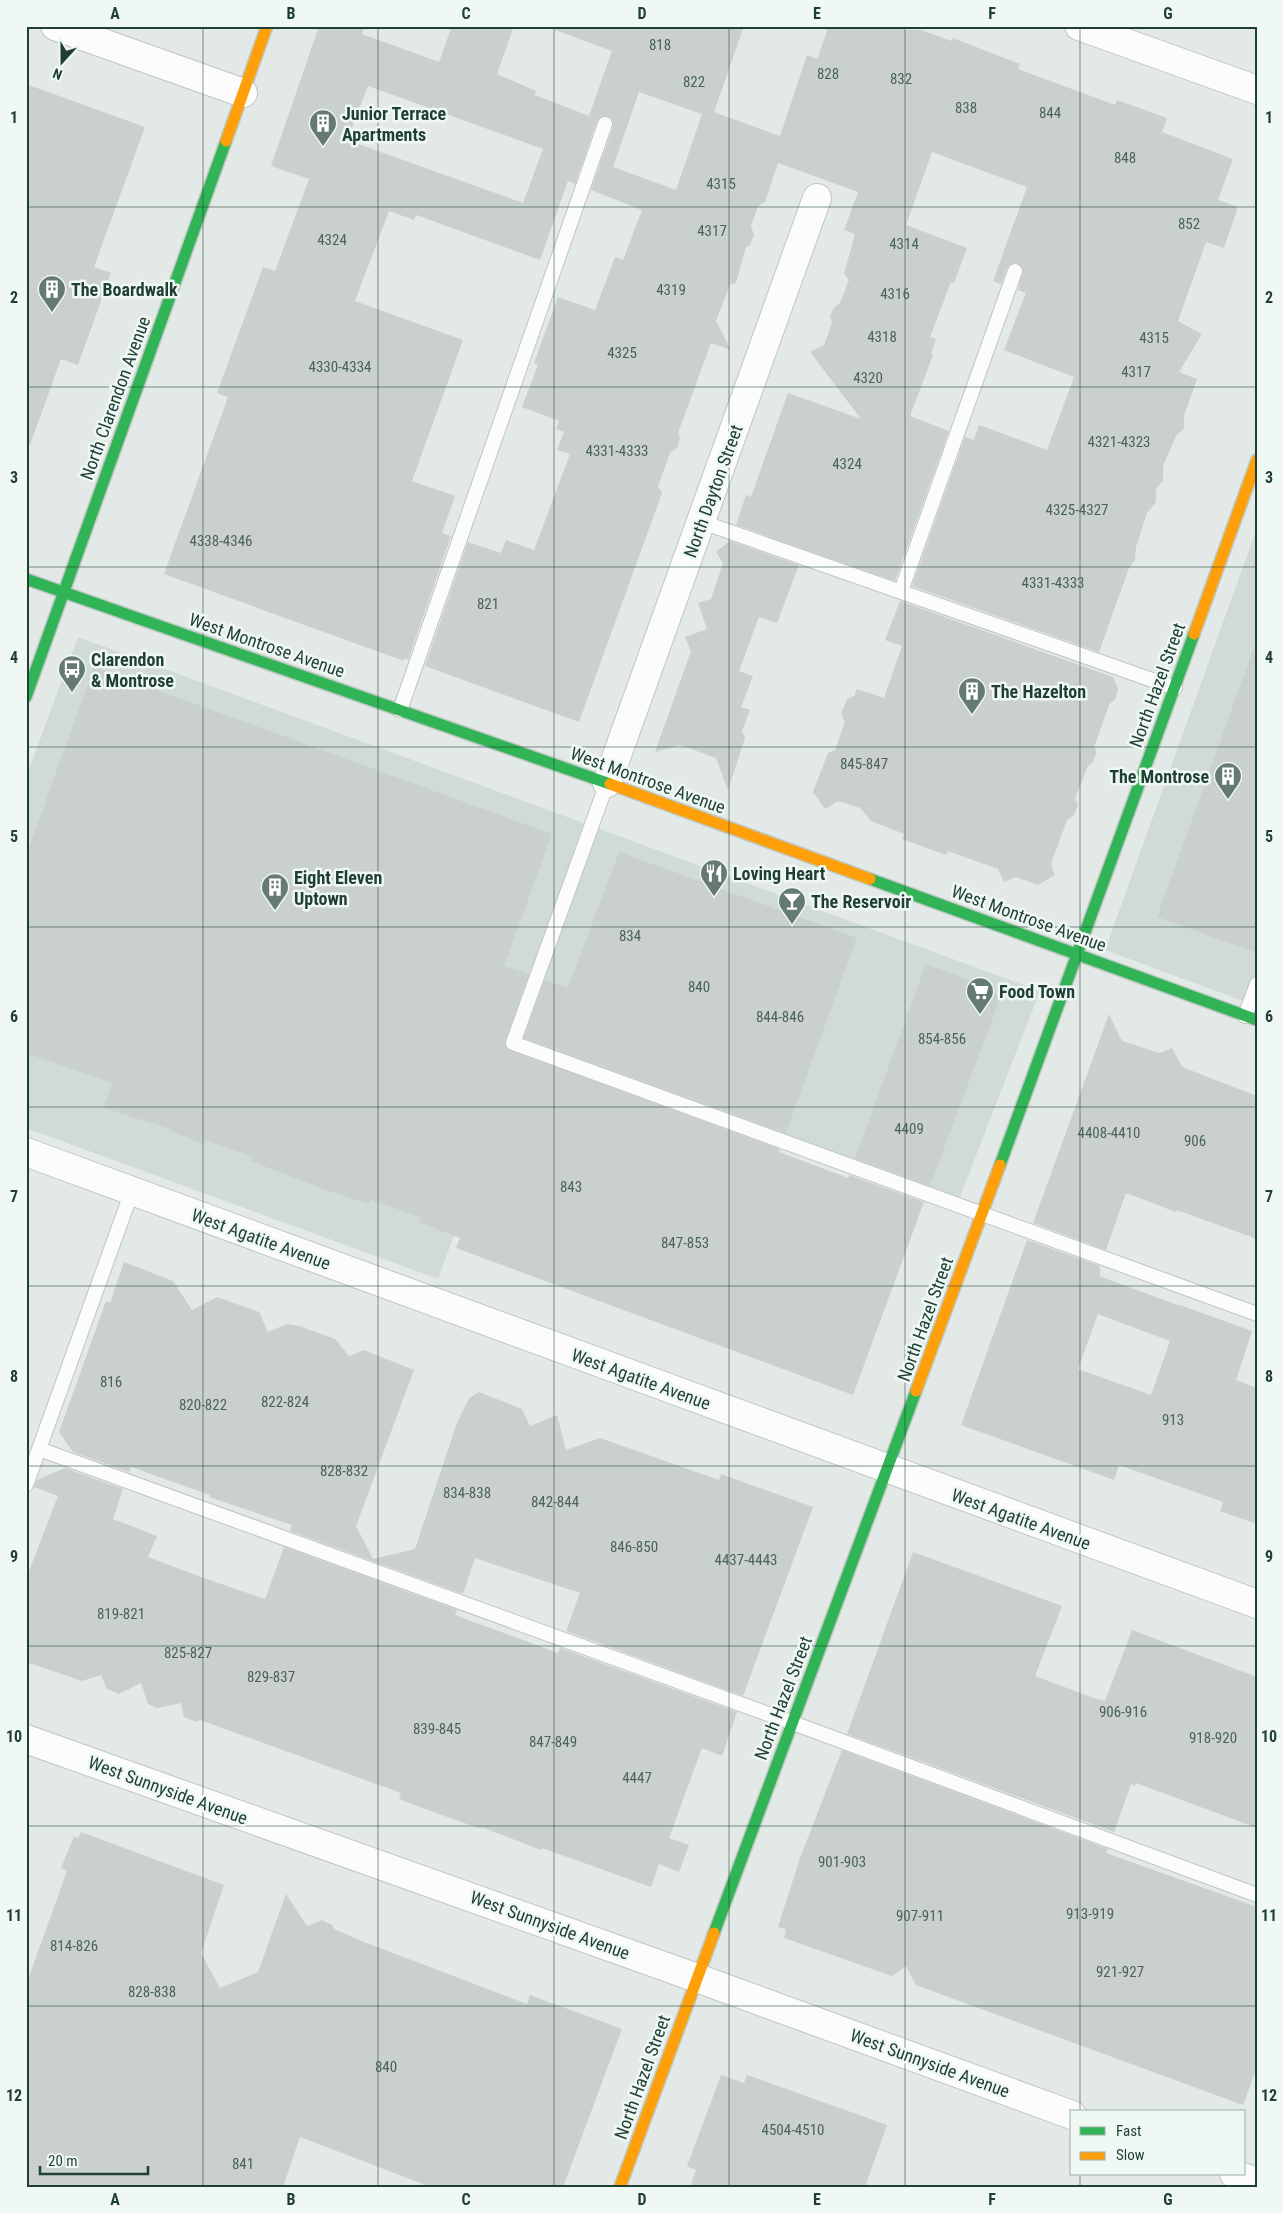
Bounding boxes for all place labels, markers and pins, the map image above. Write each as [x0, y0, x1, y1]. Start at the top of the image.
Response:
place label: Junior Terrace Apartments [342, 103, 447, 145]
building icon: Junior Terrace Apartments [308, 108, 338, 147]
building icon: The Boardwalk [37, 274, 67, 313]
place label: The Boardwalk [71, 279, 178, 300]
place label: Clarendon & Montrose [91, 649, 174, 691]
bus stop icon: Clarendon & Montrose [57, 654, 87, 693]
building icon: The Hazelton [957, 676, 987, 715]
place label: The Hazelton [991, 681, 1086, 702]
building icon: The Montrose [1213, 761, 1243, 800]
place label: The Montrose [1109, 766, 1209, 787]
restaurant icon: Loving Heart [699, 858, 729, 897]
place label: Loving Heart [733, 863, 826, 884]
place label: Eight Eleven Uptown [294, 867, 382, 909]
building icon: Eight Eleven Uptown [260, 872, 290, 911]
bar icon: The Reservoir [777, 886, 807, 925]
place label: The Reservoir [811, 891, 911, 912]
supermarket icon: Food Town [965, 976, 995, 1015]
place label: Food Town [999, 981, 1075, 1002]

